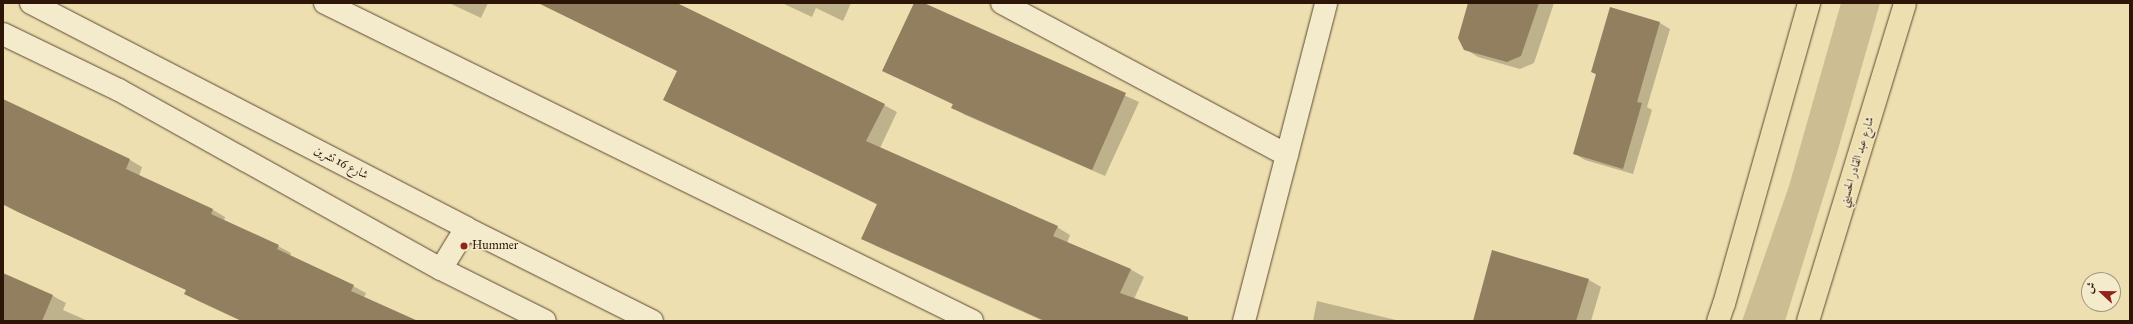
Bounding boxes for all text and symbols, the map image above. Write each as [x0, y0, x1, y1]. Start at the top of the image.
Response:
street label: شارع عبد القادر الحسيني [1836, 115, 1878, 209]
street label: شارع 16 تشرين [311, 143, 371, 183]
place label: Hummer [472, 239, 518, 253]
marker: Hummer [459, 241, 469, 251]
north arrow [2081, 272, 2121, 312]
text: ش [2082, 280, 2098, 295]

